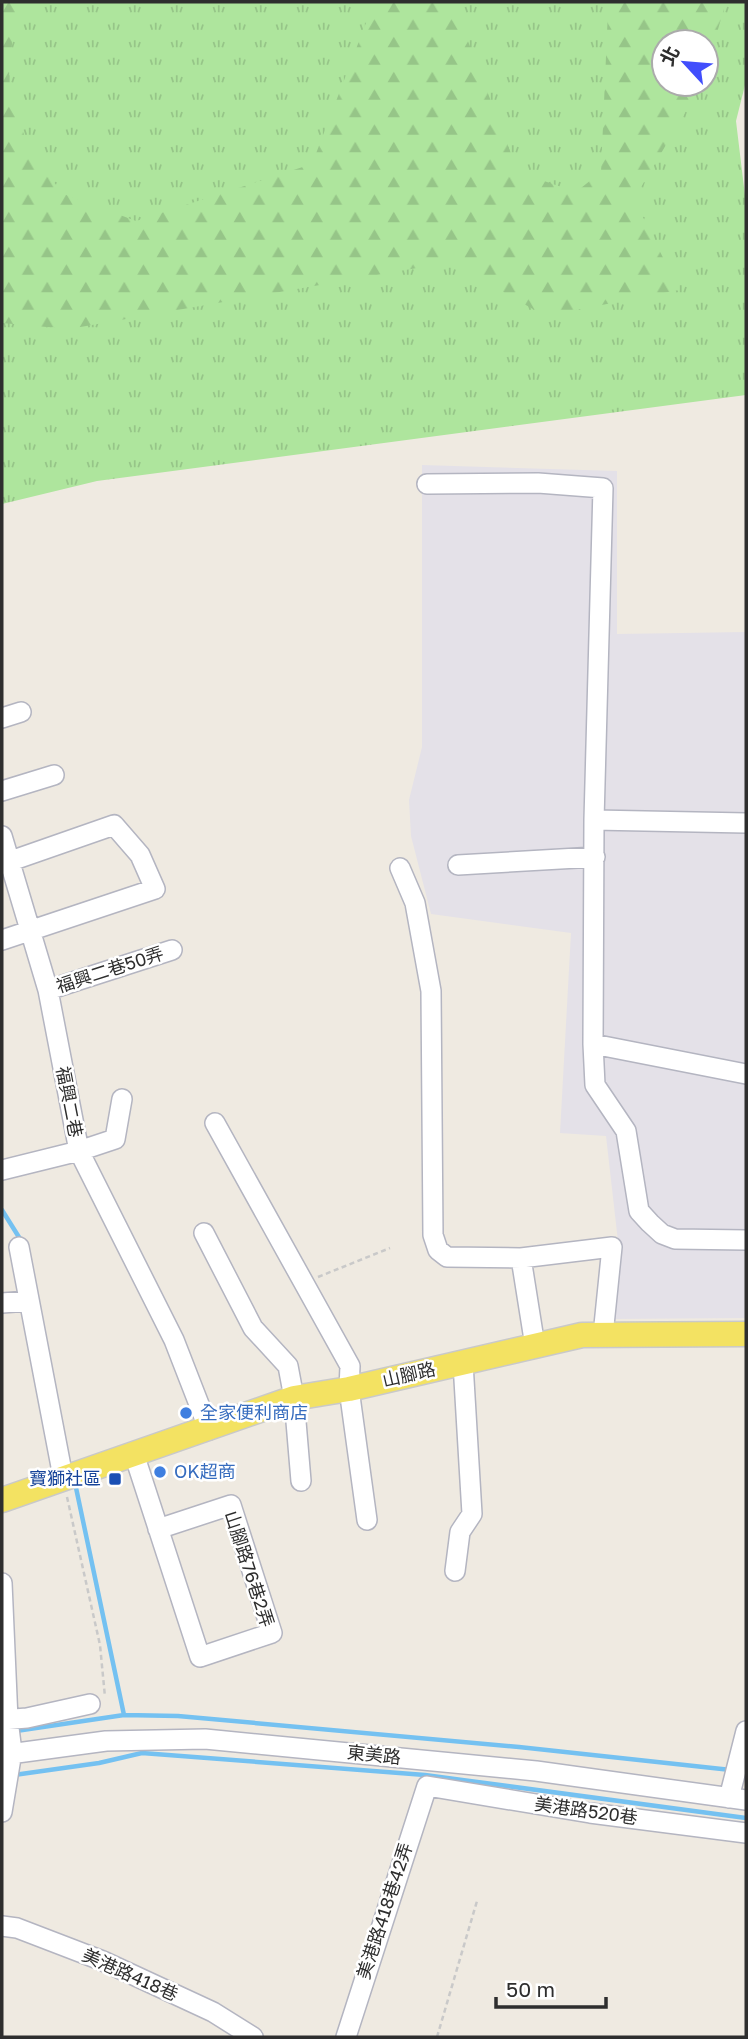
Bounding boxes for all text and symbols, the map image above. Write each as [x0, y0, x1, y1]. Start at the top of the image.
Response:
north arrow [650, 28, 720, 98]
text: 北 [655, 42, 684, 69]
street label: 福興二巷50弄 [53, 941, 166, 997]
street label: 福興二巷 [52, 1064, 88, 1139]
street label: 山腳路 [380, 1357, 438, 1391]
place label: 全家便利商店 [200, 1401, 308, 1423]
marker: 全家便利商店 [178, 1405, 194, 1421]
place label: OK超商 [174, 1460, 236, 1482]
marker: OK超商 [152, 1464, 168, 1480]
place label: 寶獅社區 [29, 1467, 101, 1489]
marker: 寶獅社區 [107, 1471, 123, 1487]
street label: 山腳路76巷2弄 [221, 1508, 279, 1630]
street label: 東美路 [346, 1740, 402, 1768]
street label: 美港路520巷 [533, 1792, 639, 1828]
street label: 美港路418巷42弄 [352, 1840, 416, 1982]
street label: 美港路418巷 [79, 1943, 182, 2005]
scale bar [496, 1966, 606, 2010]
text: 50 m [506, 1976, 555, 2002]

